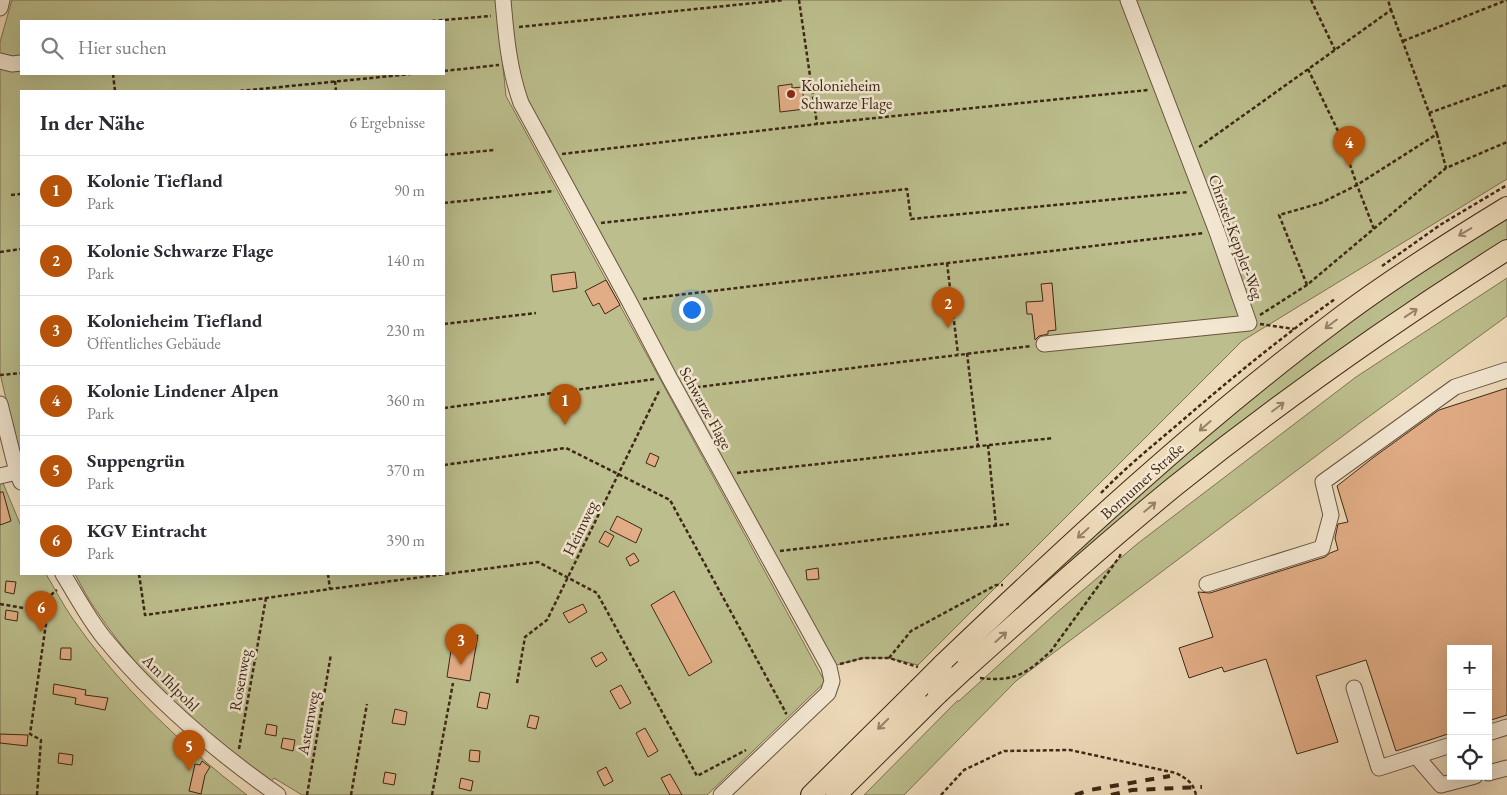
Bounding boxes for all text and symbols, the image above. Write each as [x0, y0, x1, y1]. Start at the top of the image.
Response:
search box [20, 20, 445, 75]
icon: search [38, 34, 66, 62]
text: Hier suchen [78, 35, 167, 60]
place label: Kolonieheim Schwarze Flage [801, 75, 892, 114]
marker: Kolonieheim Schwarze Flage [785, 88, 797, 100]
text: In der Nähe [40, 109, 145, 136]
text: 6 Ergebnisse [349, 112, 425, 133]
pin: 4 [1333, 126, 1365, 167]
text: Kolonie Tiefland [87, 168, 223, 193]
street label: Christel-Keppler-Weg [1204, 171, 1269, 304]
text: 1 [52, 180, 60, 201]
text: 90 m [394, 180, 425, 201]
text: Park [87, 193, 114, 214]
one-way arrow [1459, 228, 1473, 238]
text: Kolonie Schwarze Flage [87, 238, 273, 263]
text: 2 [52, 250, 60, 271]
text: 140 m [386, 250, 425, 271]
text: Park [87, 263, 114, 284]
pin: 2 [932, 287, 964, 328]
your location [679, 297, 705, 323]
text: Kolonieheim Tiefland [87, 308, 263, 333]
one-way arrow [1403, 308, 1417, 318]
one-way arrow [1324, 319, 1338, 329]
text: 3 [52, 320, 60, 341]
text: 230 m [386, 320, 425, 341]
text: Öffentliches Gebäude [87, 333, 221, 354]
street label: Schwarze Flage [675, 363, 737, 453]
text: Kolonie Lindener Alpen [87, 378, 279, 403]
pin: 1 [549, 384, 581, 425]
text: 4 [52, 390, 60, 411]
text: 360 m [386, 390, 425, 411]
one-way arrow [1271, 402, 1284, 413]
text: Park [87, 403, 114, 424]
one-way arrow [1198, 420, 1211, 431]
street label: Bornumer Straße [1096, 438, 1188, 524]
text: Suppengrün [87, 448, 185, 473]
text: 5 [52, 460, 60, 481]
text: 370 m [386, 460, 425, 481]
text: Park [87, 473, 114, 494]
street label: Heimweg [558, 496, 603, 559]
one-way arrow [1144, 502, 1157, 513]
text: KGV Eintracht [87, 518, 207, 543]
one-way arrow [1076, 528, 1089, 539]
text: 6 [52, 530, 60, 551]
text: 390 m [386, 530, 425, 551]
text: Park [87, 543, 114, 564]
pin: 6 [25, 591, 57, 632]
pin: 3 [445, 624, 477, 665]
one-way arrow [994, 631, 1007, 642]
map controls [1447, 645, 1492, 780]
button: + [1447, 645, 1492, 690]
street label: Rosenweg [224, 646, 256, 713]
street label: Am Ihlpohl [137, 649, 204, 716]
street label: Asternweg [292, 688, 324, 758]
button: − [1447, 690, 1492, 735]
one-way arrow [877, 717, 889, 730]
pin: 5 [173, 730, 205, 771]
button: locate [1447, 735, 1492, 780]

